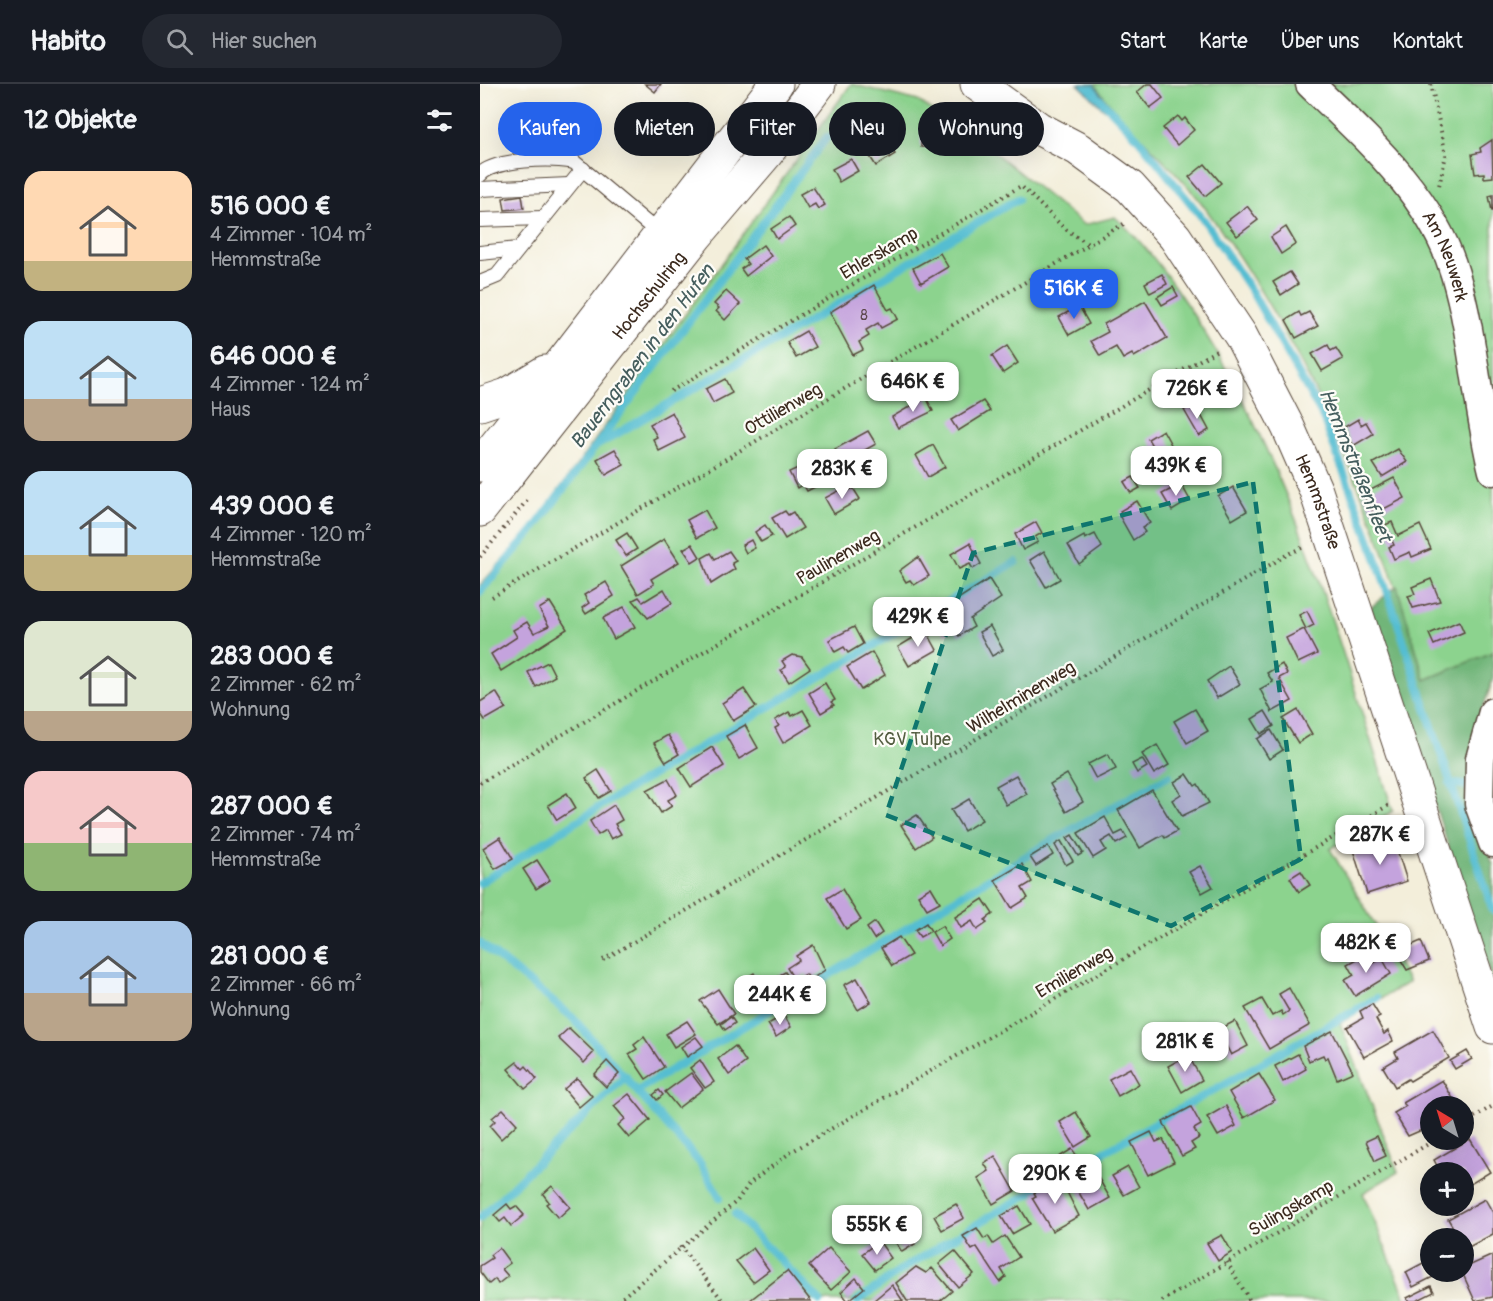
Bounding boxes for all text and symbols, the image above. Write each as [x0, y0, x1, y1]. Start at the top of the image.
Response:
search box [142, 14, 562, 68]
text: Habito [30, 24, 106, 59]
icon: search [163, 25, 196, 58]
text: Hier suchen [211, 27, 317, 55]
text: Start [1120, 28, 1166, 55]
text: Karte [1199, 28, 1248, 55]
text: Über uns [1281, 28, 1359, 55]
text: Kontakt [1392, 28, 1463, 55]
chip: Kaufen [498, 102, 602, 156]
chip: Mieten [614, 102, 715, 156]
chip: Filter [727, 102, 817, 156]
chip: Neu [829, 102, 906, 156]
chip: Wohnung [918, 102, 1044, 156]
text: 12 Objekte [24, 104, 137, 136]
icon: filters [423, 104, 456, 137]
text: 516 000 € [210, 190, 331, 222]
icon: home [72, 195, 144, 267]
street label: Am Neuwerk [1416, 207, 1473, 305]
text: 4 Zimmer · 104 m² [210, 222, 372, 247]
street label: Ehlerskamp [836, 222, 922, 285]
text: Hemmstraße [210, 247, 321, 272]
street label: Hochschulring [607, 247, 691, 345]
water label: Bauerngraben in den Hufen [565, 258, 721, 454]
pin: 516K € [1025, 269, 1123, 320]
text: 516K € [1044, 276, 1104, 301]
house number: 8 [860, 306, 868, 325]
text: 646 000 € [210, 340, 337, 372]
icon: home [72, 345, 144, 417]
pin: 646K € [864, 362, 962, 413]
text: 646K € [881, 369, 945, 394]
pin: 726K € [1148, 369, 1246, 420]
text: 4 Zimmer · 124 m² [210, 372, 370, 397]
text: 726K € [1166, 376, 1229, 401]
street label: Ottilienweg [741, 378, 826, 441]
water label: Hemmstraßenfleet [1314, 385, 1398, 545]
text: Haus [210, 397, 251, 422]
pin: 439K € [1127, 446, 1225, 497]
pin: 283K € [793, 449, 891, 500]
street label: Hemmstraße [1290, 451, 1346, 551]
text: 439K € [1145, 453, 1207, 478]
text: 283K € [811, 456, 873, 481]
text: 439 000 € [210, 490, 335, 522]
icon: home [72, 495, 144, 567]
text: 4 Zimmer · 120 m² [210, 522, 372, 547]
street label: Paulinenweg [792, 524, 884, 591]
text: Hemmstraße [210, 547, 321, 572]
pin: 429K € [869, 597, 967, 648]
text: 429K € [887, 604, 949, 629]
text: 283 000 € [210, 640, 334, 672]
icon: home [72, 645, 144, 717]
street label: Wilhelminenweg [963, 656, 1080, 739]
text: 2 Zimmer · 62 m² [210, 672, 362, 697]
text: Wohnung [210, 697, 290, 722]
park label: KGV Tulpe [873, 728, 951, 751]
text: 287 000 € [210, 790, 333, 822]
icon: home [72, 795, 144, 867]
pin: 287K € [1331, 815, 1429, 866]
text: 2 Zimmer · 74 m² [210, 822, 361, 847]
text: 287K € [1349, 822, 1411, 847]
text: Hemmstraße [210, 847, 321, 872]
pin: 482K € [1317, 923, 1415, 974]
text: 482K € [1335, 930, 1397, 955]
text: 281 000 € [210, 940, 330, 972]
street label: Emilienweg [1032, 941, 1117, 1004]
icon: home [72, 945, 144, 1017]
text: 2 Zimmer · 66 m² [210, 972, 362, 997]
pin: 244K € [731, 975, 829, 1026]
text: 244K € [748, 982, 812, 1007]
text: Wohnung [210, 997, 290, 1022]
pin: 281K € [1136, 1022, 1234, 1073]
text: 281K € [1156, 1029, 1214, 1054]
north arrow [1420, 1096, 1474, 1150]
map controls [1420, 1096, 1474, 1282]
pin: 290K € [1006, 1154, 1104, 1205]
text: 290K € [1023, 1161, 1087, 1186]
button: + [1420, 1162, 1474, 1216]
street label: Sulingskamp [1245, 1175, 1338, 1242]
pin: 555K € [828, 1205, 926, 1256]
text: 555K € [846, 1212, 908, 1237]
button: − [1420, 1228, 1474, 1282]

